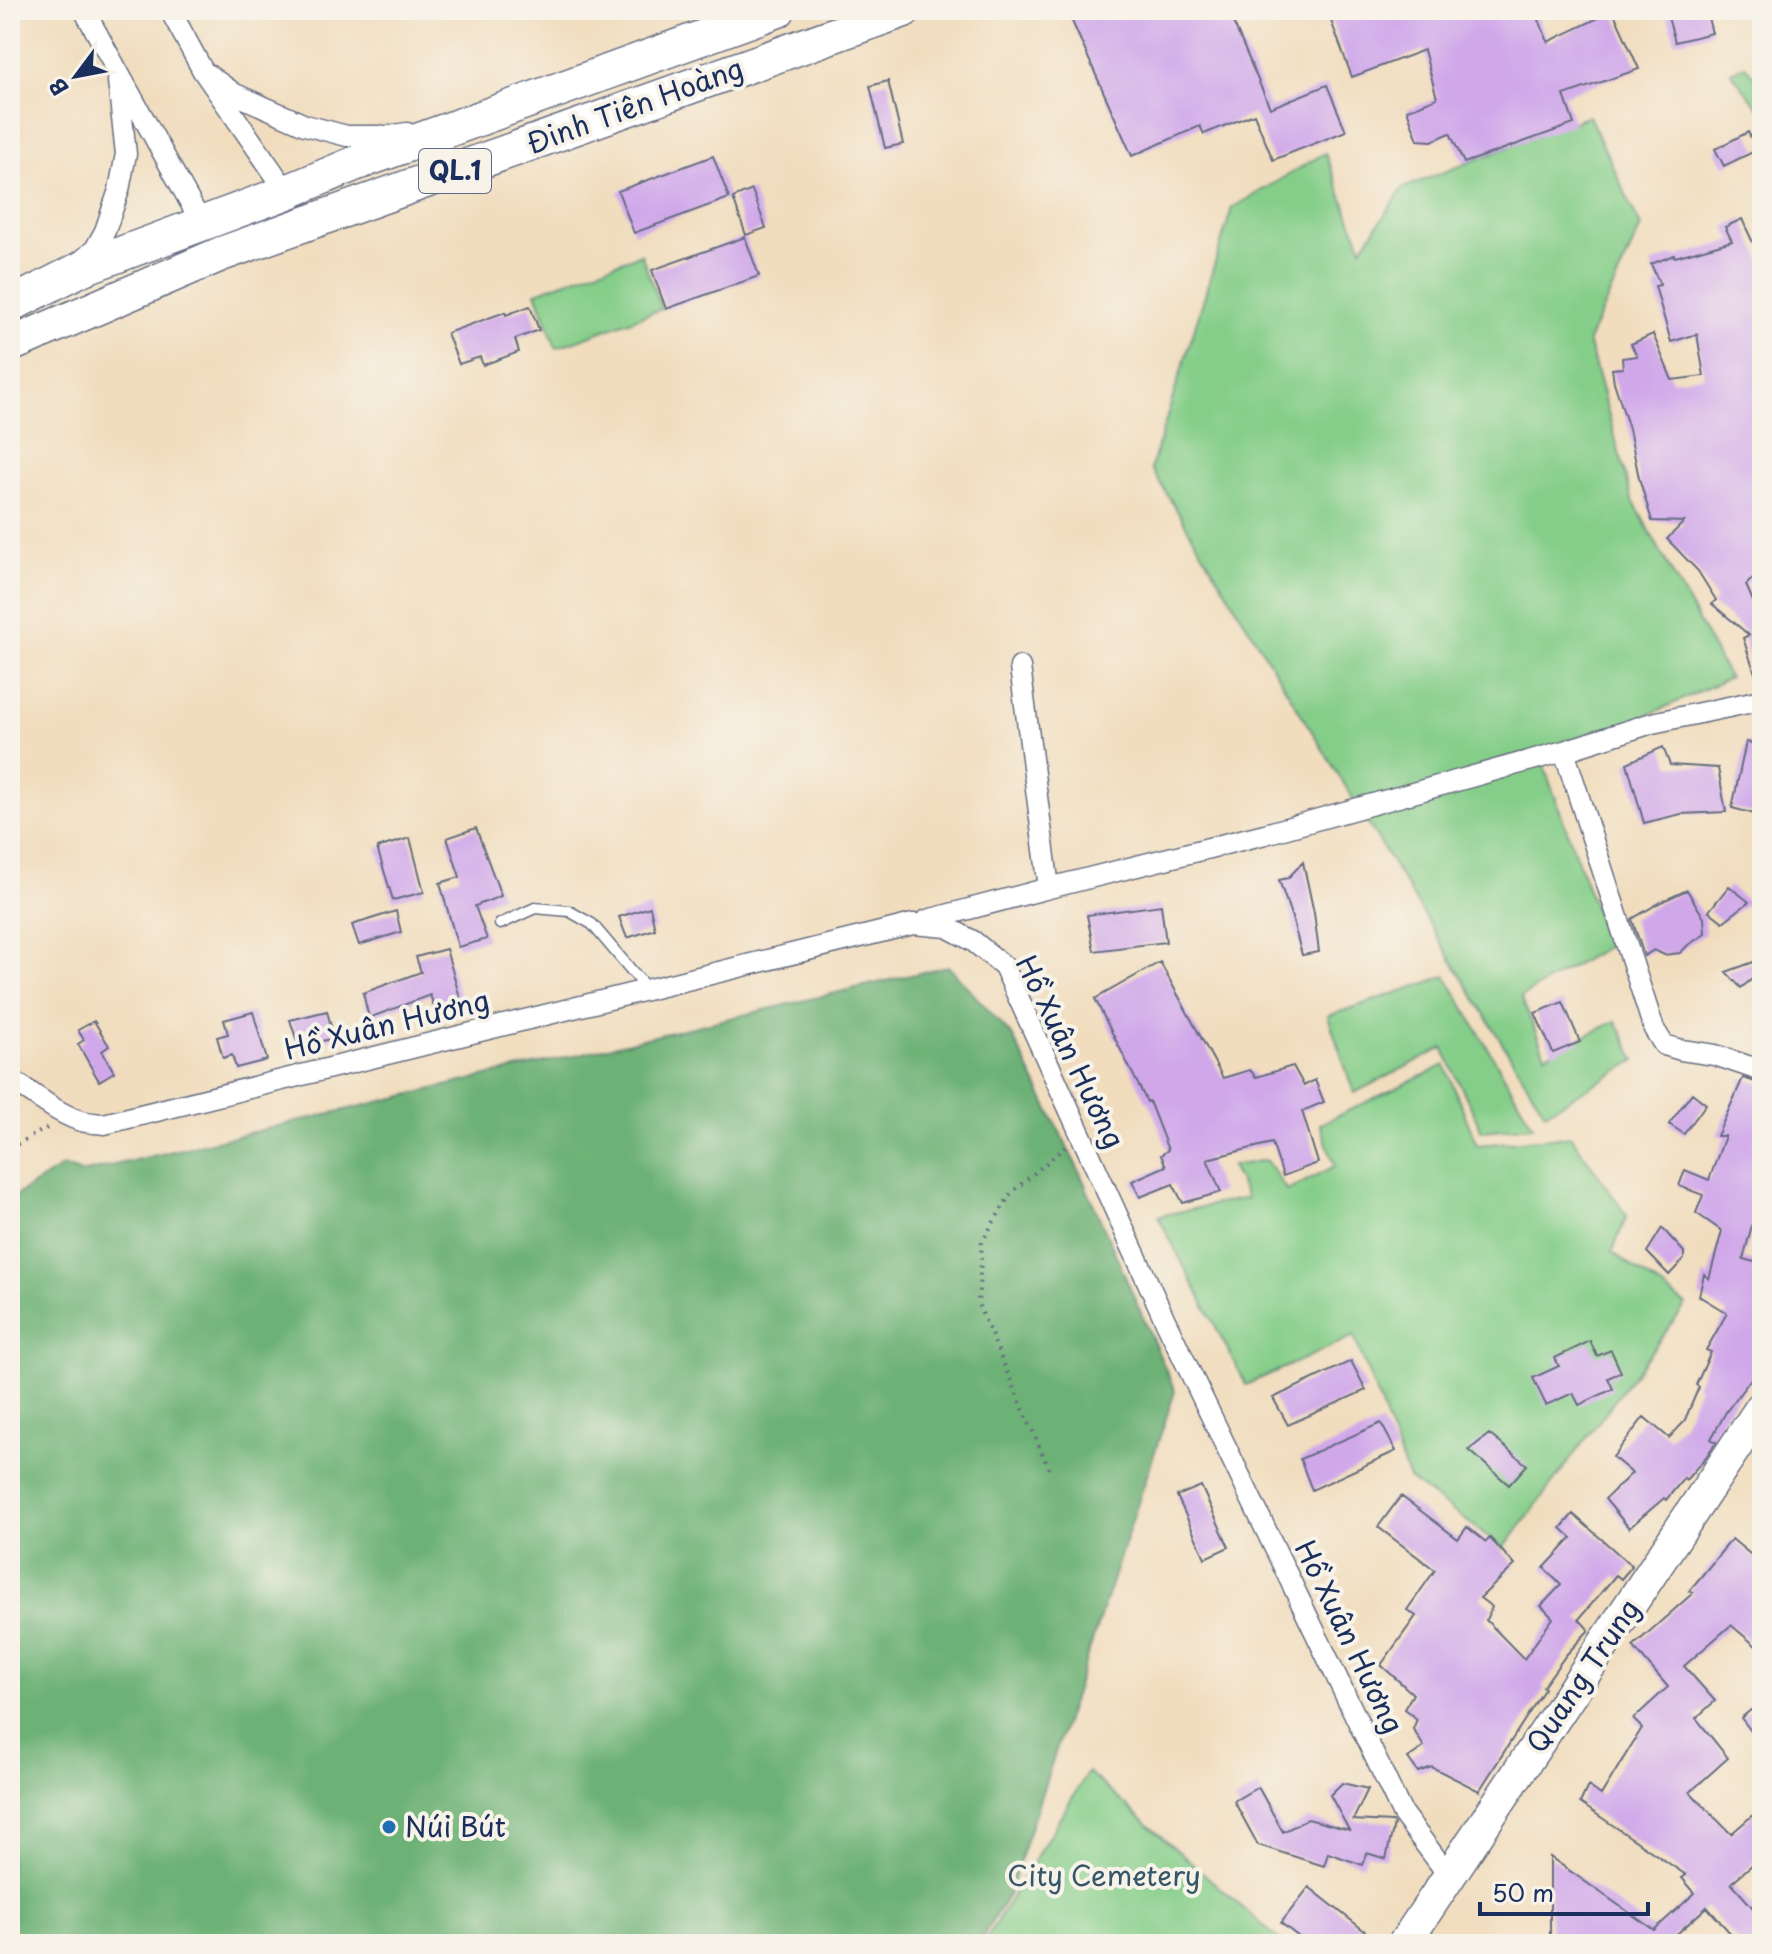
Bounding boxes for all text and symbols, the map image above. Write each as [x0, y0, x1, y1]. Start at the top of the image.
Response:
north arrow [36, 36, 116, 116]
street label: Đinh Tiên Hoàng [520, 45, 749, 164]
text: B [40, 72, 76, 103]
road number: QL.1 [419, 149, 491, 193]
street label: Hồ Xuân Hương [1006, 948, 1137, 1155]
street label: Hồ Xuân Hương [280, 977, 494, 1070]
street label: Hồ Xuân Hương [1285, 1533, 1416, 1740]
street label: Quang Trung [1514, 1590, 1649, 1761]
place label: Núi Bút [405, 1804, 506, 1847]
marker: Núi Bút [380, 1818, 398, 1836]
park label: City Cemetery [1007, 1853, 1201, 1896]
scale bar [1480, 1866, 1648, 1916]
text: 50 m [1492, 1874, 1554, 1910]

